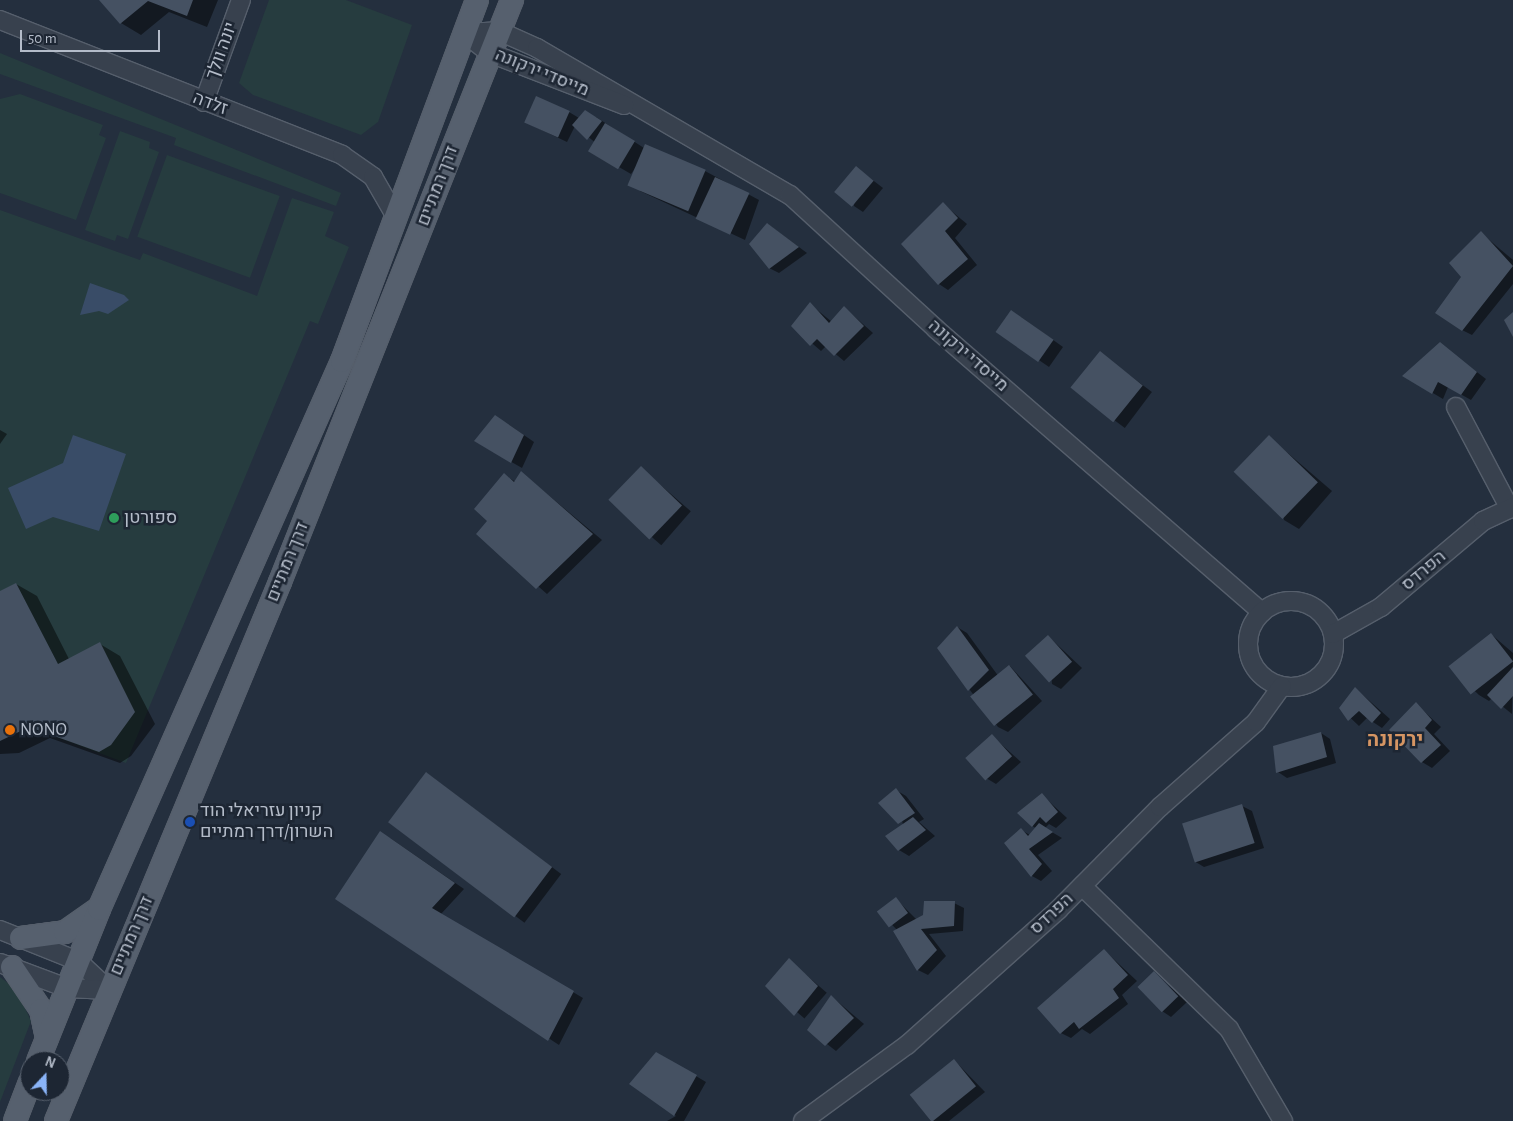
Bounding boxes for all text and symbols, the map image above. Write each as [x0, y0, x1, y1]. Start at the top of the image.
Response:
street label: יונה וולך [202, 19, 242, 83]
scale bar [22, 20, 162, 52]
text: 50 m [28, 31, 57, 46]
street label: מייסדי ירקונה [492, 44, 592, 102]
street label: זלדה [190, 88, 230, 120]
street label: דרך רמתיים [413, 143, 463, 229]
street label: מייסדי ירקונה [923, 315, 1013, 397]
place label: ספורטן [124, 507, 177, 529]
marker: ספורטן [108, 512, 120, 524]
street label: דרך רמתיים [262, 519, 314, 605]
street label: הפרדס [1397, 546, 1451, 596]
place label: NONO [20, 719, 67, 741]
marker: NONO [4, 724, 16, 736]
district label: ירקונה [1367, 728, 1423, 752]
place label: קניון עזריאלי הוד השרון/דרך רמתיים [200, 801, 333, 844]
marker: קניון עזריאלי הוד השרון/דרך רמתיים [184, 816, 196, 828]
street label: הפרדס [1026, 889, 1078, 939]
street label: דרך רמתיים [106, 893, 158, 979]
north arrow [20, 1051, 70, 1101]
text: N [43, 1055, 57, 1071]

